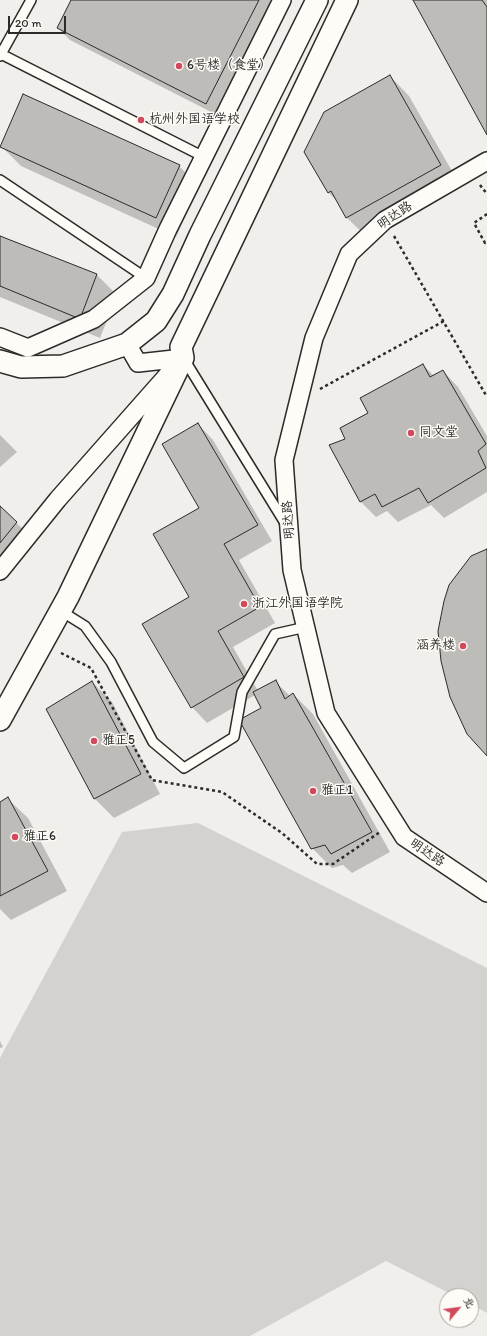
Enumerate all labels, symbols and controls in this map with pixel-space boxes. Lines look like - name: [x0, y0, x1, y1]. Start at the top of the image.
- scale bar: [10, 8, 68, 34]
- text: 20 m: [15, 16, 42, 30]
- place label: 6号楼（食堂）: [187, 58, 272, 74]
- marker: 6号楼（食堂）: [174, 61, 184, 71]
- place label: 杭州外国语学校: [149, 112, 240, 128]
- marker: 杭州外国语学校: [136, 115, 146, 125]
- street label: 明达路: [374, 199, 416, 233]
- place label: 同文堂: [419, 425, 458, 441]
- marker: 同文堂: [406, 428, 416, 438]
- street label: 明达路: [280, 500, 298, 540]
- place label: 浙江外国语学院: [252, 596, 343, 612]
- marker: 浙江外国语学院: [239, 599, 249, 609]
- place label: 涵养楼: [416, 638, 455, 654]
- marker: 涵养楼: [458, 641, 468, 651]
- place label: 雅正5: [102, 733, 135, 749]
- marker: 雅正5: [89, 736, 99, 746]
- place label: 雅正1: [321, 783, 353, 799]
- marker: 雅正1: [308, 786, 318, 796]
- place label: 雅正6: [23, 829, 56, 845]
- marker: 雅正6: [10, 832, 20, 842]
- street label: 明达路: [406, 836, 448, 870]
- north arrow: [439, 1288, 479, 1328]
- text: 北: [461, 1294, 477, 1310]

